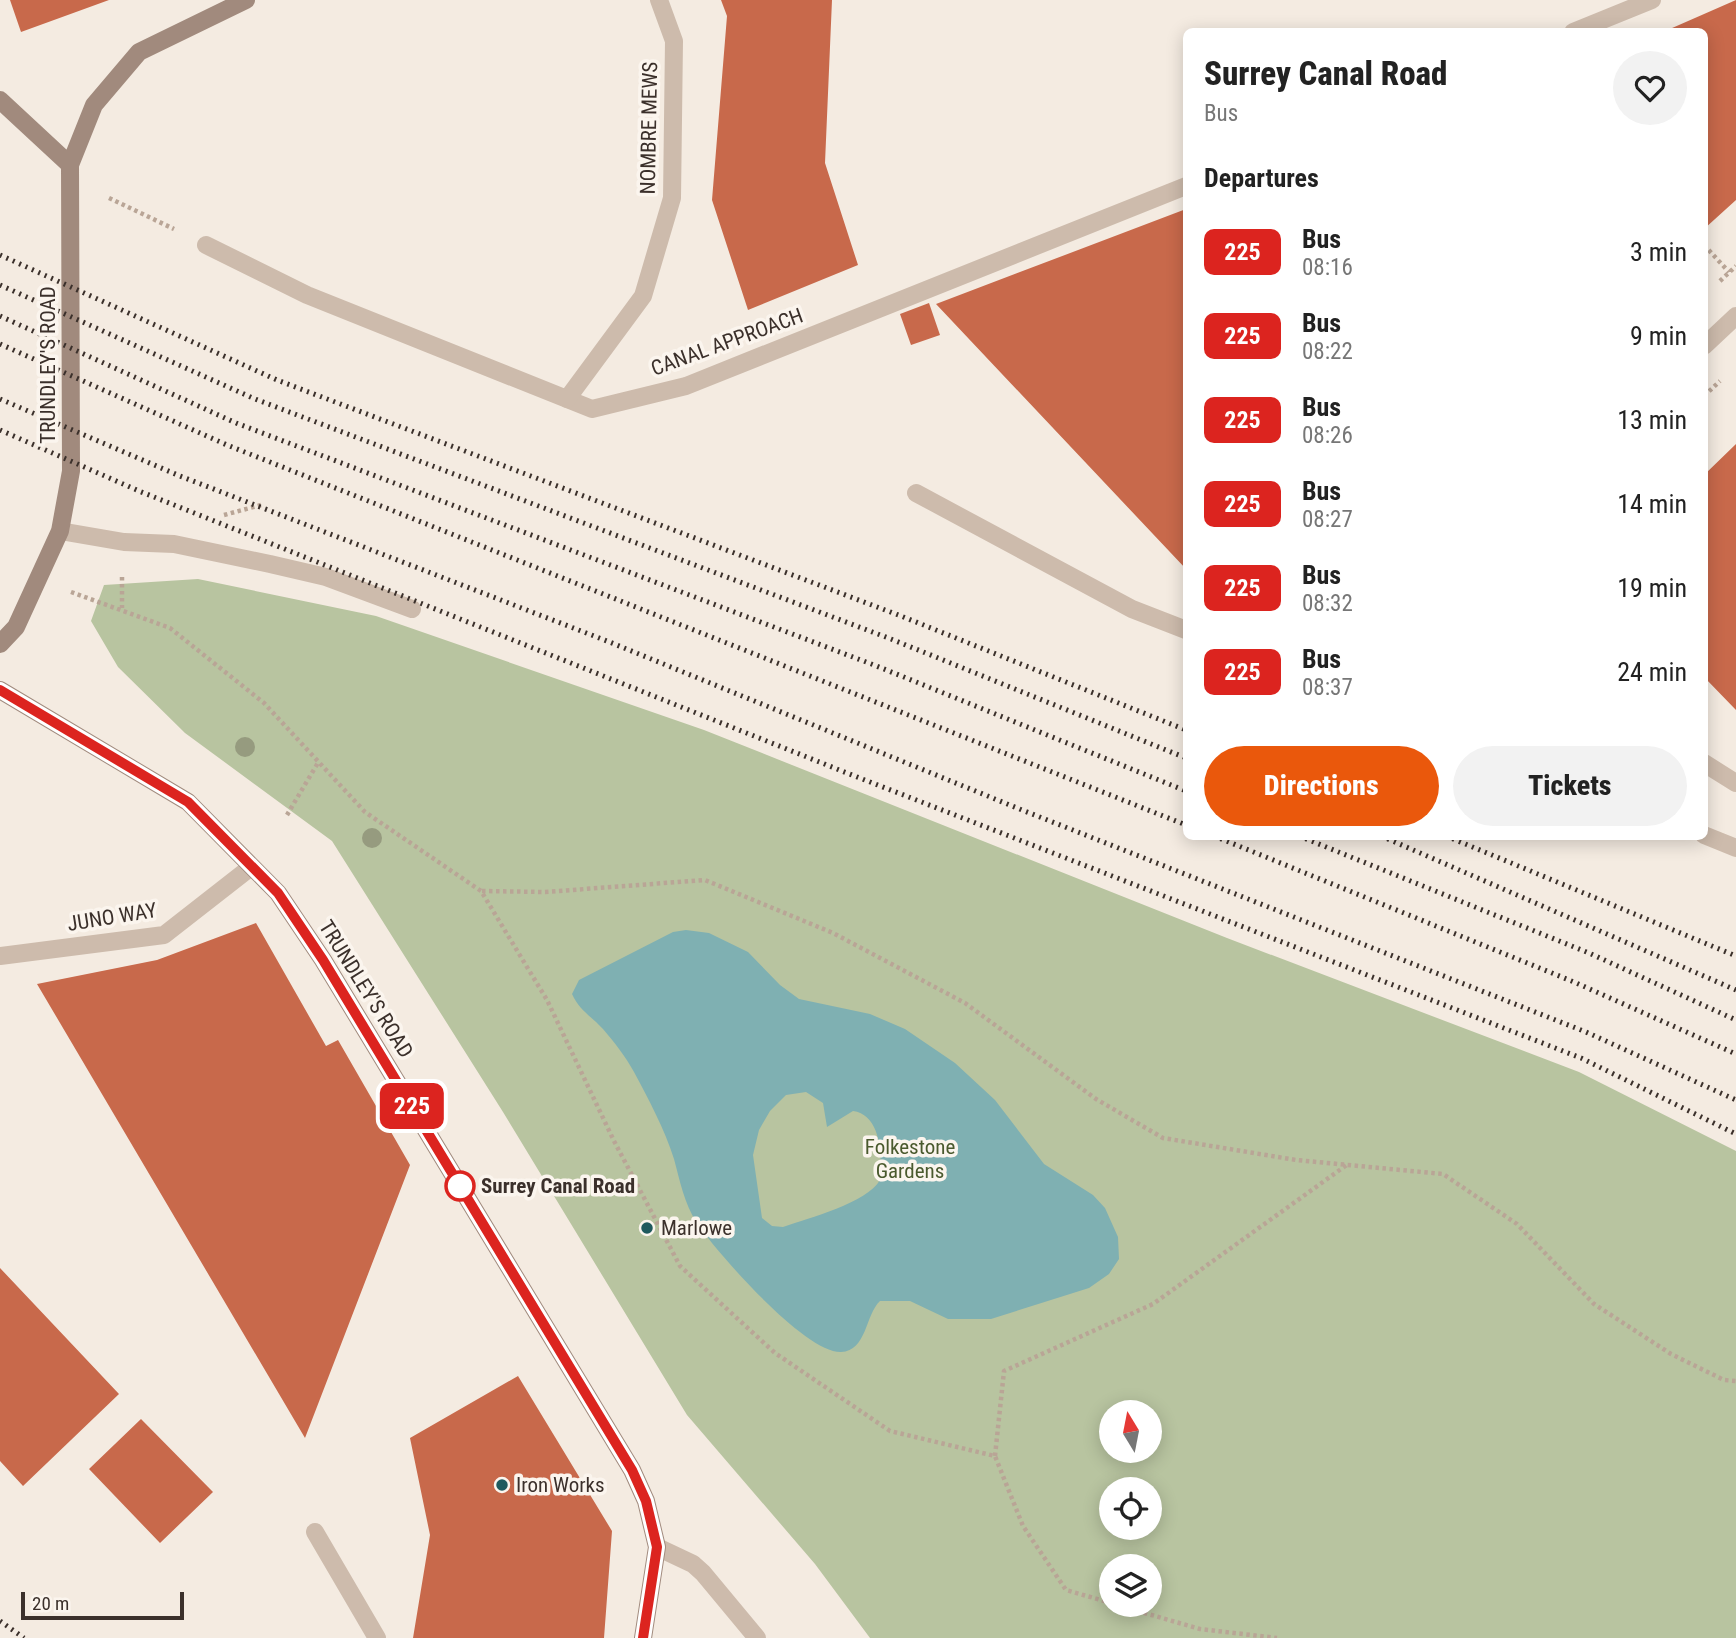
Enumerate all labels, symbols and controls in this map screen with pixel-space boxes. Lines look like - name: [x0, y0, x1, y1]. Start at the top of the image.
- button: heart: [1613, 51, 1687, 125]
- text: Surrey Canal Road: [1204, 54, 1447, 93]
- street label: NOMBRE MEWS: [636, 61, 662, 194]
- text: Bus: [1204, 100, 1238, 127]
- text: Departures: [1204, 163, 1319, 193]
- text: Bus: [1302, 224, 1341, 254]
- text: 3 min: [1630, 237, 1687, 267]
- text: 225: [1224, 238, 1261, 266]
- text: 08:16: [1302, 254, 1353, 281]
- street label: TRUNDLEY'S ROAD: [36, 286, 60, 444]
- street label: CANAL APPROACH: [648, 303, 806, 381]
- text: Bus: [1302, 308, 1341, 338]
- text: 9 min: [1630, 321, 1687, 351]
- text: 225: [1224, 322, 1261, 350]
- text: 08:22: [1302, 338, 1353, 365]
- text: Bus: [1302, 392, 1341, 422]
- text: 13 min: [1617, 405, 1687, 435]
- text: 225: [1224, 406, 1261, 434]
- text: 08:26: [1302, 422, 1353, 449]
- text: Bus: [1302, 476, 1341, 506]
- text: 14 min: [1617, 489, 1687, 519]
- text: 225: [1224, 490, 1261, 518]
- text: 08:27: [1302, 506, 1353, 533]
- text: Bus: [1302, 560, 1341, 590]
- text: 19 min: [1617, 573, 1687, 603]
- text: 225: [1224, 574, 1261, 602]
- text: 08:32: [1302, 590, 1353, 617]
- text: Bus: [1302, 644, 1341, 674]
- text: 24 min: [1617, 657, 1687, 687]
- text: 225: [1224, 658, 1261, 686]
- text: 08:37: [1302, 674, 1353, 701]
- button: Directions: [1204, 746, 1439, 826]
- button: Tickets: [1453, 746, 1687, 826]
- street label: JUNO WAY: [66, 898, 158, 936]
- street label: TRUNDLEY'S ROAD: [314, 916, 418, 1062]
- line badge: 225: [372, 1083, 452, 1129]
- text: 225: [394, 1092, 430, 1120]
- park label: Folkestone Gardens: [865, 1135, 955, 1183]
- marker: Surrey Canal Road: [445, 1171, 475, 1201]
- place label: Surrey Canal Road: [481, 1174, 635, 1198]
- place label: Marlowe: [661, 1216, 732, 1240]
- marker: Marlowe: [639, 1220, 655, 1236]
- north arrow: [1099, 1400, 1162, 1463]
- map controls: [1099, 1400, 1162, 1617]
- place label: Iron Works: [516, 1473, 605, 1497]
- marker: Iron Works: [494, 1477, 510, 1493]
- button: locate: [1099, 1477, 1162, 1540]
- button: layers: [1099, 1554, 1162, 1617]
- scale bar: [21, 1589, 184, 1621]
- text: 20 m: [32, 1592, 69, 1615]

